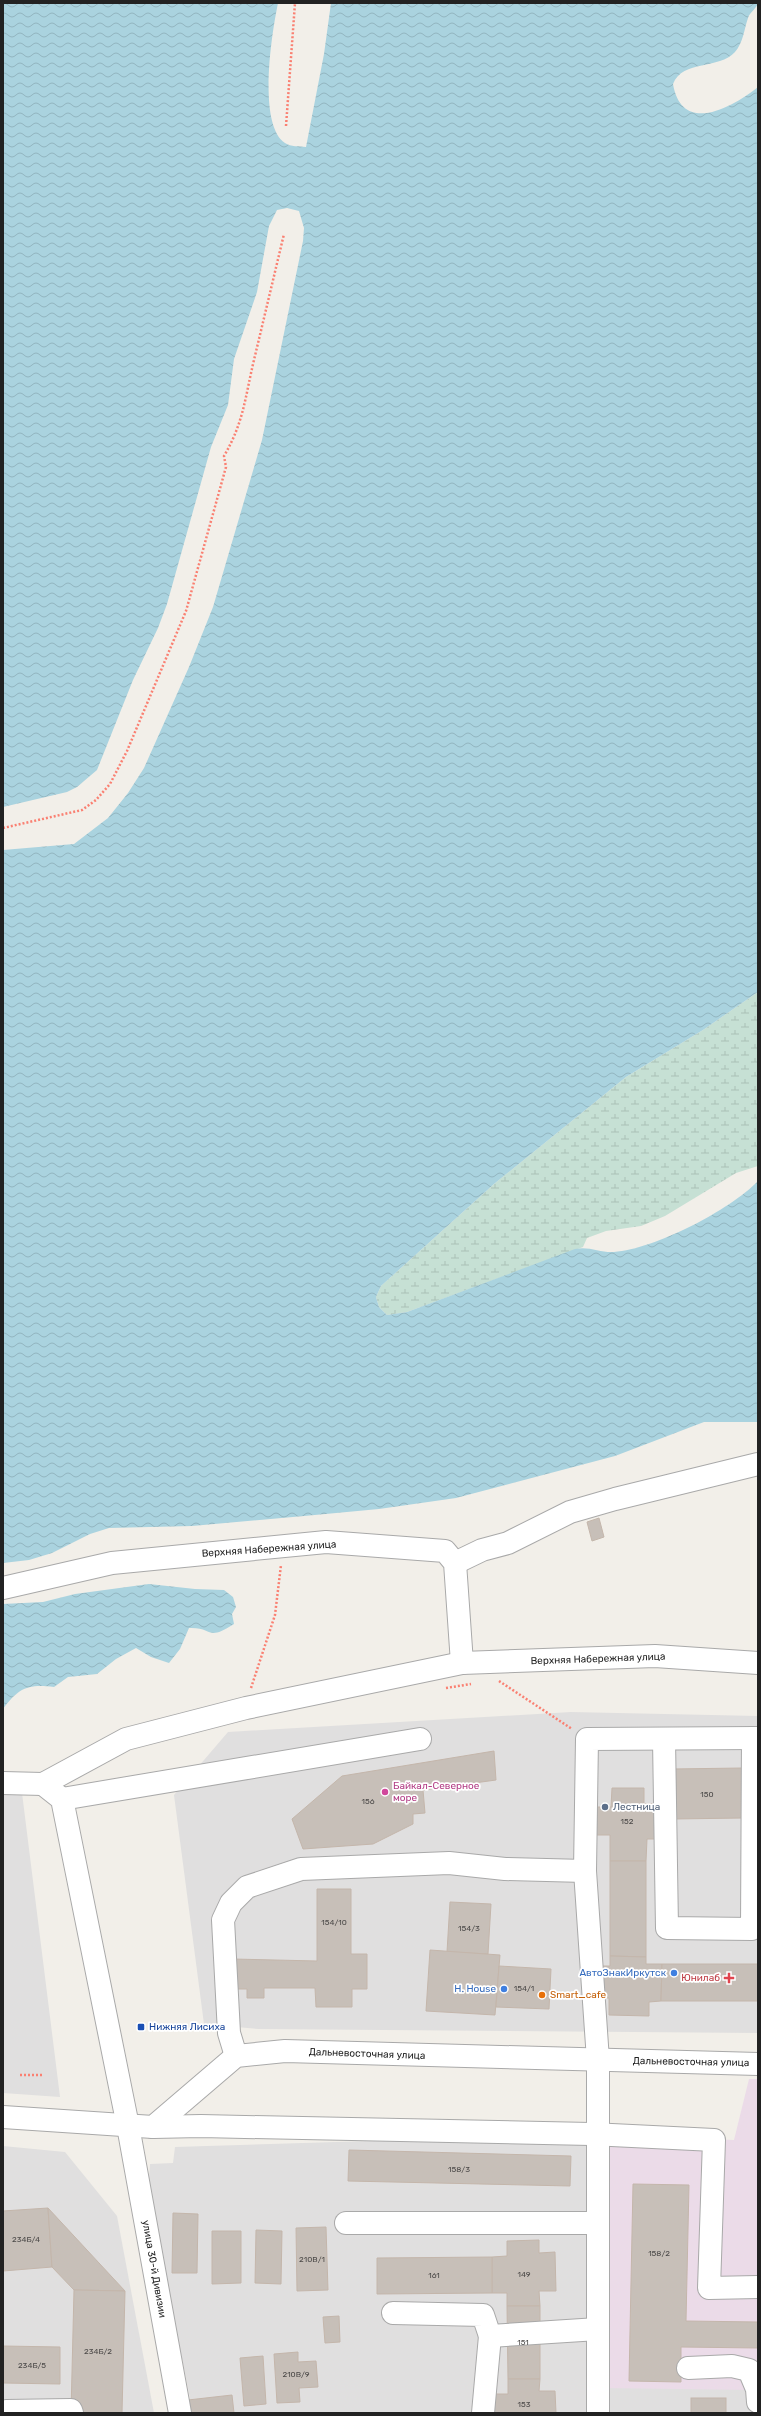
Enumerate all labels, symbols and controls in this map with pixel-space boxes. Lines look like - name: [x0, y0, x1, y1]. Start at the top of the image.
- street label: Верхняя Набережная улица: [201, 1538, 337, 1560]
- street label: Верхняя Набережная улица: [530, 1651, 666, 1667]
- place label: Байкал-Северное море: [393, 1780, 480, 1804]
- marker: Байкал-Северное море: [380, 1787, 390, 1797]
- house number: 150: [700, 1790, 714, 1799]
- house number: 156: [362, 1797, 375, 1806]
- place label: Лестница: [613, 1801, 660, 1813]
- marker: Лестница: [600, 1802, 610, 1812]
- house number: 152: [621, 1817, 634, 1826]
- house number: 154/10: [321, 1918, 347, 1927]
- house number: 154/3: [458, 1924, 480, 1933]
- place label: АвтоЗнакИркутск: [579, 1967, 667, 1979]
- marker: АвтоЗнакИркутск: [669, 1968, 679, 1978]
- place label: Юнилаб: [681, 1972, 720, 1984]
- marker: Юнилаб: [723, 1972, 735, 1984]
- place label: H. House: [454, 1983, 496, 1995]
- marker: H. House: [499, 1984, 509, 1994]
- house number: 154/1: [514, 1984, 534, 1993]
- place label: Smart_cafe: [550, 1989, 607, 2001]
- marker: Smart_cafe: [537, 1990, 547, 2000]
- place label: Нижняя Лисиха: [149, 2021, 225, 2033]
- marker: Нижняя Лисиха: [136, 2022, 146, 2032]
- street label: Дальневосточная улица: [309, 2046, 425, 2062]
- street label: Дальневосточная улица: [633, 2055, 749, 2069]
- house number: 158/3: [448, 2165, 470, 2174]
- street label: улица 30-й Дивизии: [139, 2219, 169, 2319]
- house number: 234Б/4: [12, 2235, 40, 2244]
- house number: 158/2: [648, 2249, 670, 2258]
- house number: 210В/1: [299, 2255, 325, 2264]
- house number: 149: [517, 2270, 531, 2279]
- house number: 161: [428, 2271, 440, 2280]
- house number: 151: [517, 2338, 529, 2347]
- house number: 234Б/2: [84, 2347, 112, 2356]
- house number: 234Б/5: [18, 2361, 46, 2370]
- house number: 210В/9: [282, 2370, 310, 2379]
- house number: 153: [518, 2400, 531, 2409]

